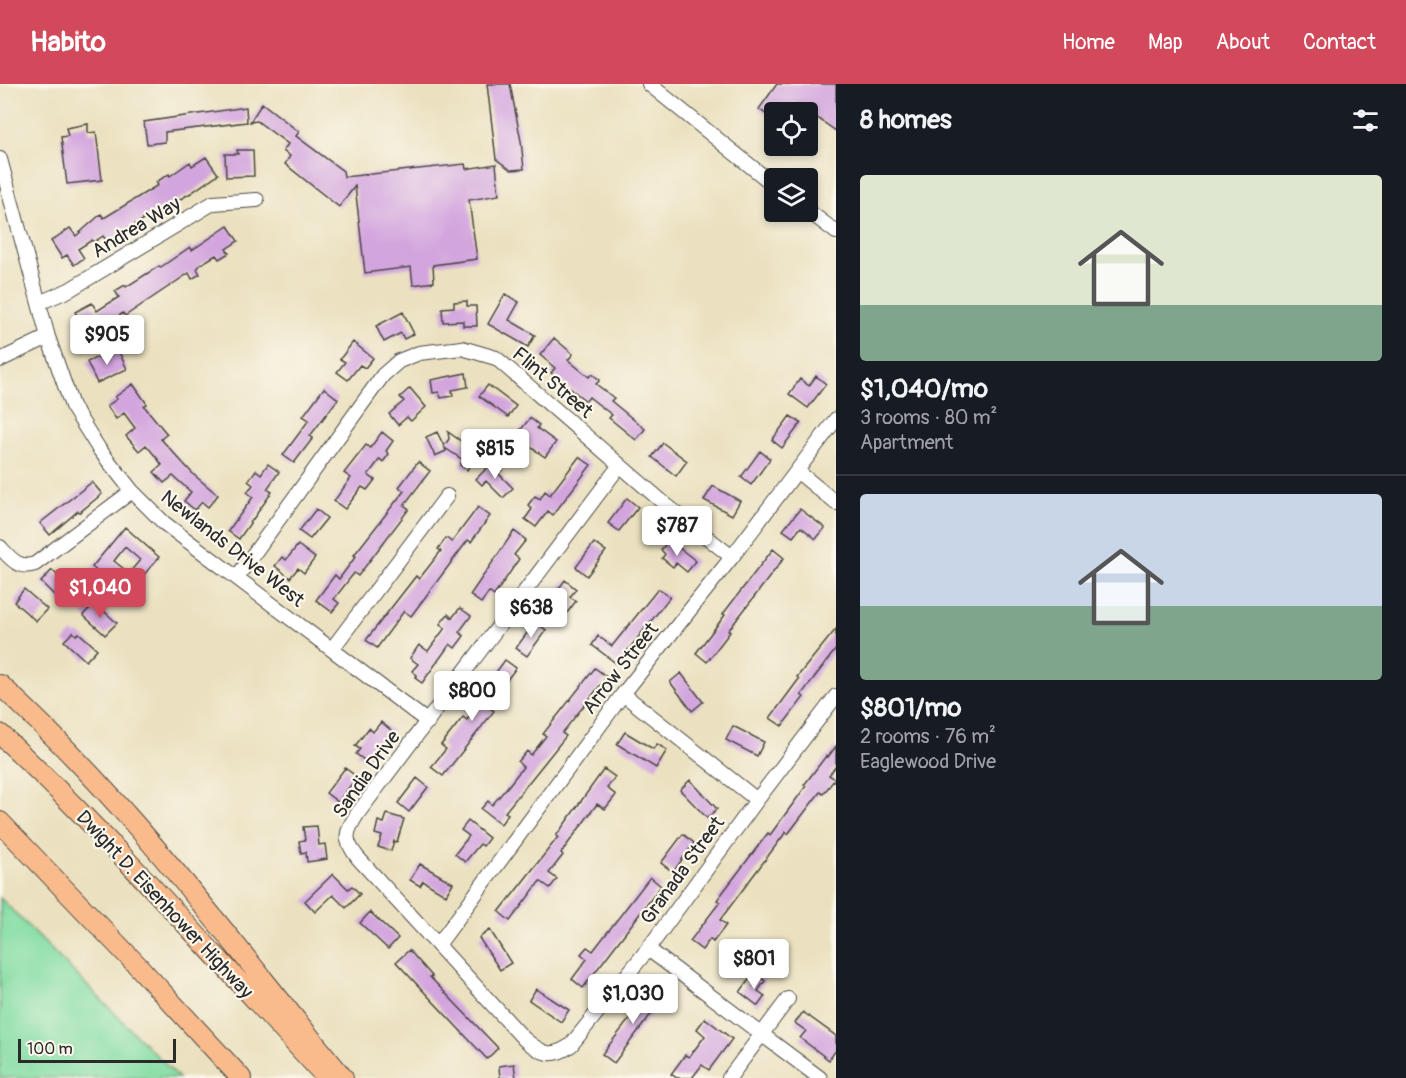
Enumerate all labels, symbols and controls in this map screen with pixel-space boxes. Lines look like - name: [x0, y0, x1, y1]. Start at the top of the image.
- text: Habito: [30, 25, 106, 60]
- text: Home: [1062, 29, 1115, 56]
- text: Map: [1148, 29, 1183, 56]
- text: About: [1216, 29, 1270, 56]
- text: Contact: [1303, 29, 1376, 56]
- map controls: [764, 102, 818, 222]
- button: locate: [764, 102, 818, 156]
- text: 8 homes: [860, 104, 952, 136]
- icon: filters: [1349, 104, 1382, 137]
- button: layers: [764, 168, 818, 222]
- street label: Andrea Way: [87, 191, 186, 264]
- icon: home: [1067, 214, 1175, 322]
- pin: $905: [71, 315, 143, 366]
- text: $905: [84, 322, 130, 347]
- street label: Flint Street: [507, 341, 599, 424]
- text: $1,040/mo: [860, 373, 988, 405]
- text: 3 rooms · 80 m²: [860, 405, 997, 430]
- pin: $815: [459, 429, 531, 480]
- text: Apartment: [860, 430, 953, 455]
- text: $815: [475, 436, 515, 461]
- street label: Newlands Drive West: [156, 484, 310, 613]
- pin: $787: [641, 506, 713, 557]
- text: $787: [656, 513, 698, 538]
- icon: home: [1067, 533, 1175, 641]
- pin: $1,040: [51, 568, 149, 619]
- text: $1,040: [69, 575, 131, 600]
- pin: $638: [495, 588, 567, 639]
- text: $638: [509, 595, 553, 620]
- street label: Arrow Street: [577, 617, 665, 719]
- pin: $800: [436, 671, 508, 722]
- text: $800: [448, 678, 496, 703]
- text: $801/mo: [860, 692, 962, 724]
- text: 2 rooms · 76 m²: [860, 724, 996, 749]
- street label: Sandia Drive: [327, 725, 406, 823]
- text: Eaglewood Drive: [860, 749, 996, 774]
- street label: Dwight D. Eisenhower Highway: [71, 805, 259, 1004]
- street label: Granada Street: [635, 811, 731, 929]
- pin: $801: [718, 939, 790, 990]
- text: $801: [733, 946, 775, 971]
- pin: $1,030: [584, 974, 682, 1025]
- text: $1,030: [602, 981, 664, 1006]
- scale bar: [18, 1036, 176, 1064]
- text: 100 m: [27, 1039, 73, 1059]

